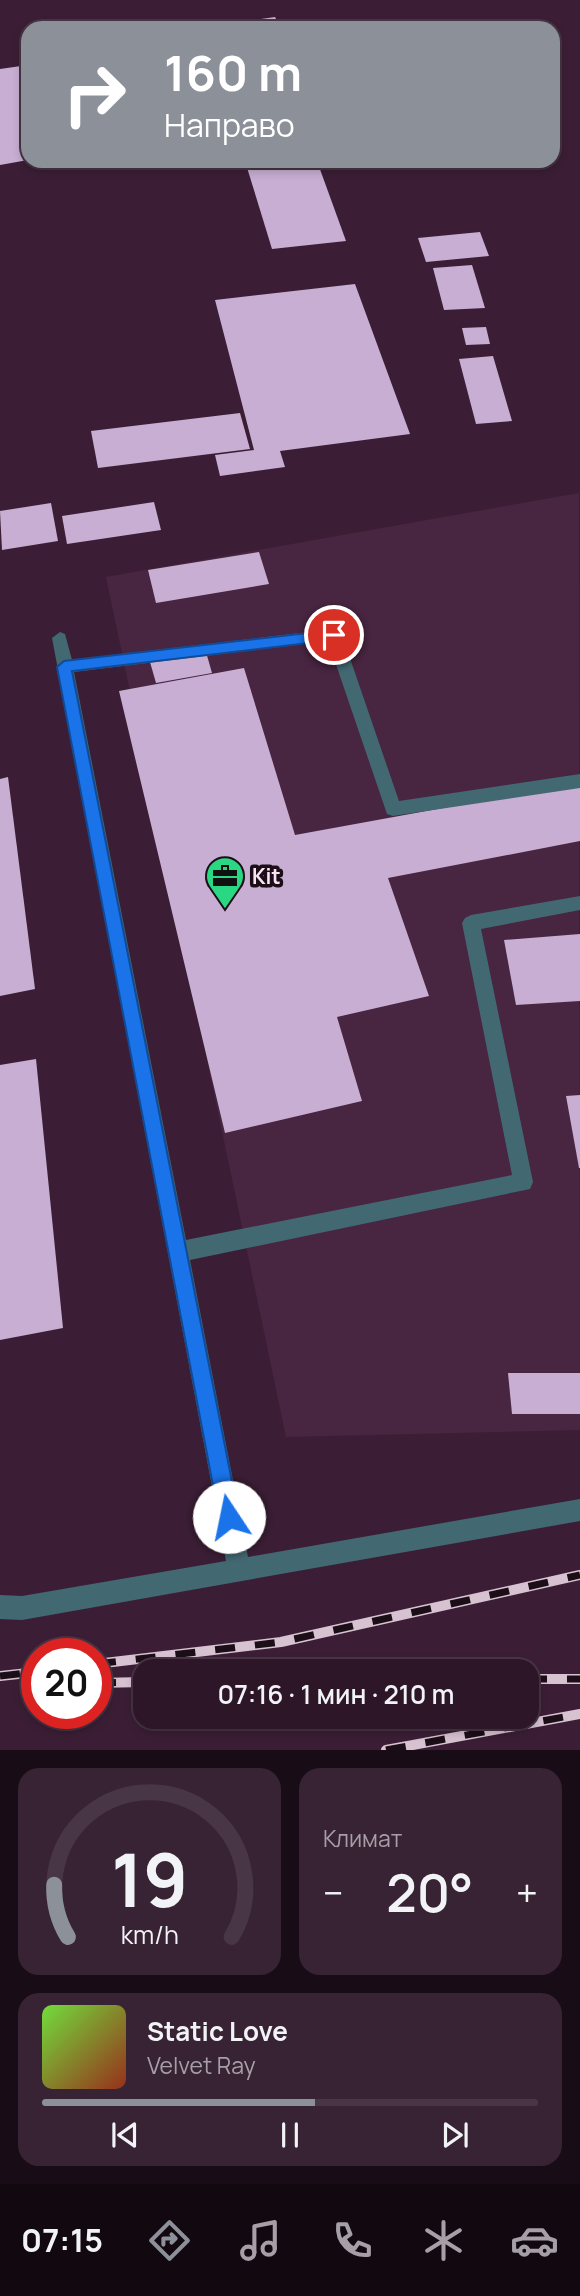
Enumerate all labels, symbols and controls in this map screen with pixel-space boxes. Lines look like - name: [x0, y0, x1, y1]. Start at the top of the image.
- text: 160 m: [164, 39, 302, 106]
- icon: right: [49, 49, 140, 140]
- text: Направо: [164, 103, 295, 147]
- pin: [304, 605, 364, 665]
- icon: arrive: [315, 616, 353, 654]
- office icon: Kit: [204, 855, 246, 910]
- place label: Kit: [252, 862, 281, 890]
- position arrow: [192, 1480, 266, 1554]
- speed limit sign: 20: [21, 1638, 112, 1729]
- text: 07:16 · 1 мин · 210 m: [217, 1676, 455, 1712]
- text: Климат: [323, 1822, 402, 1854]
- text: 19: [111, 1830, 188, 1930]
- text: 20°: [386, 1857, 473, 1928]
- text: −: [323, 1866, 344, 1918]
- text: +: [516, 1866, 538, 1918]
- text: km/h: [120, 1917, 179, 1952]
- text: Static Love: [147, 2013, 288, 2049]
- text: Velvet Ray: [147, 2049, 256, 2081]
- icon: previous: [106, 2116, 144, 2154]
- icon: pause: [271, 2116, 309, 2154]
- icon: next: [436, 2116, 474, 2154]
- icon: directions: [145, 2216, 194, 2265]
- icon: music: [236, 2216, 285, 2265]
- icon: phone: [328, 2216, 377, 2265]
- icon: climate: [419, 2216, 468, 2265]
- icon: car: [510, 2216, 559, 2265]
- text: 07:15: [21, 2218, 103, 2262]

